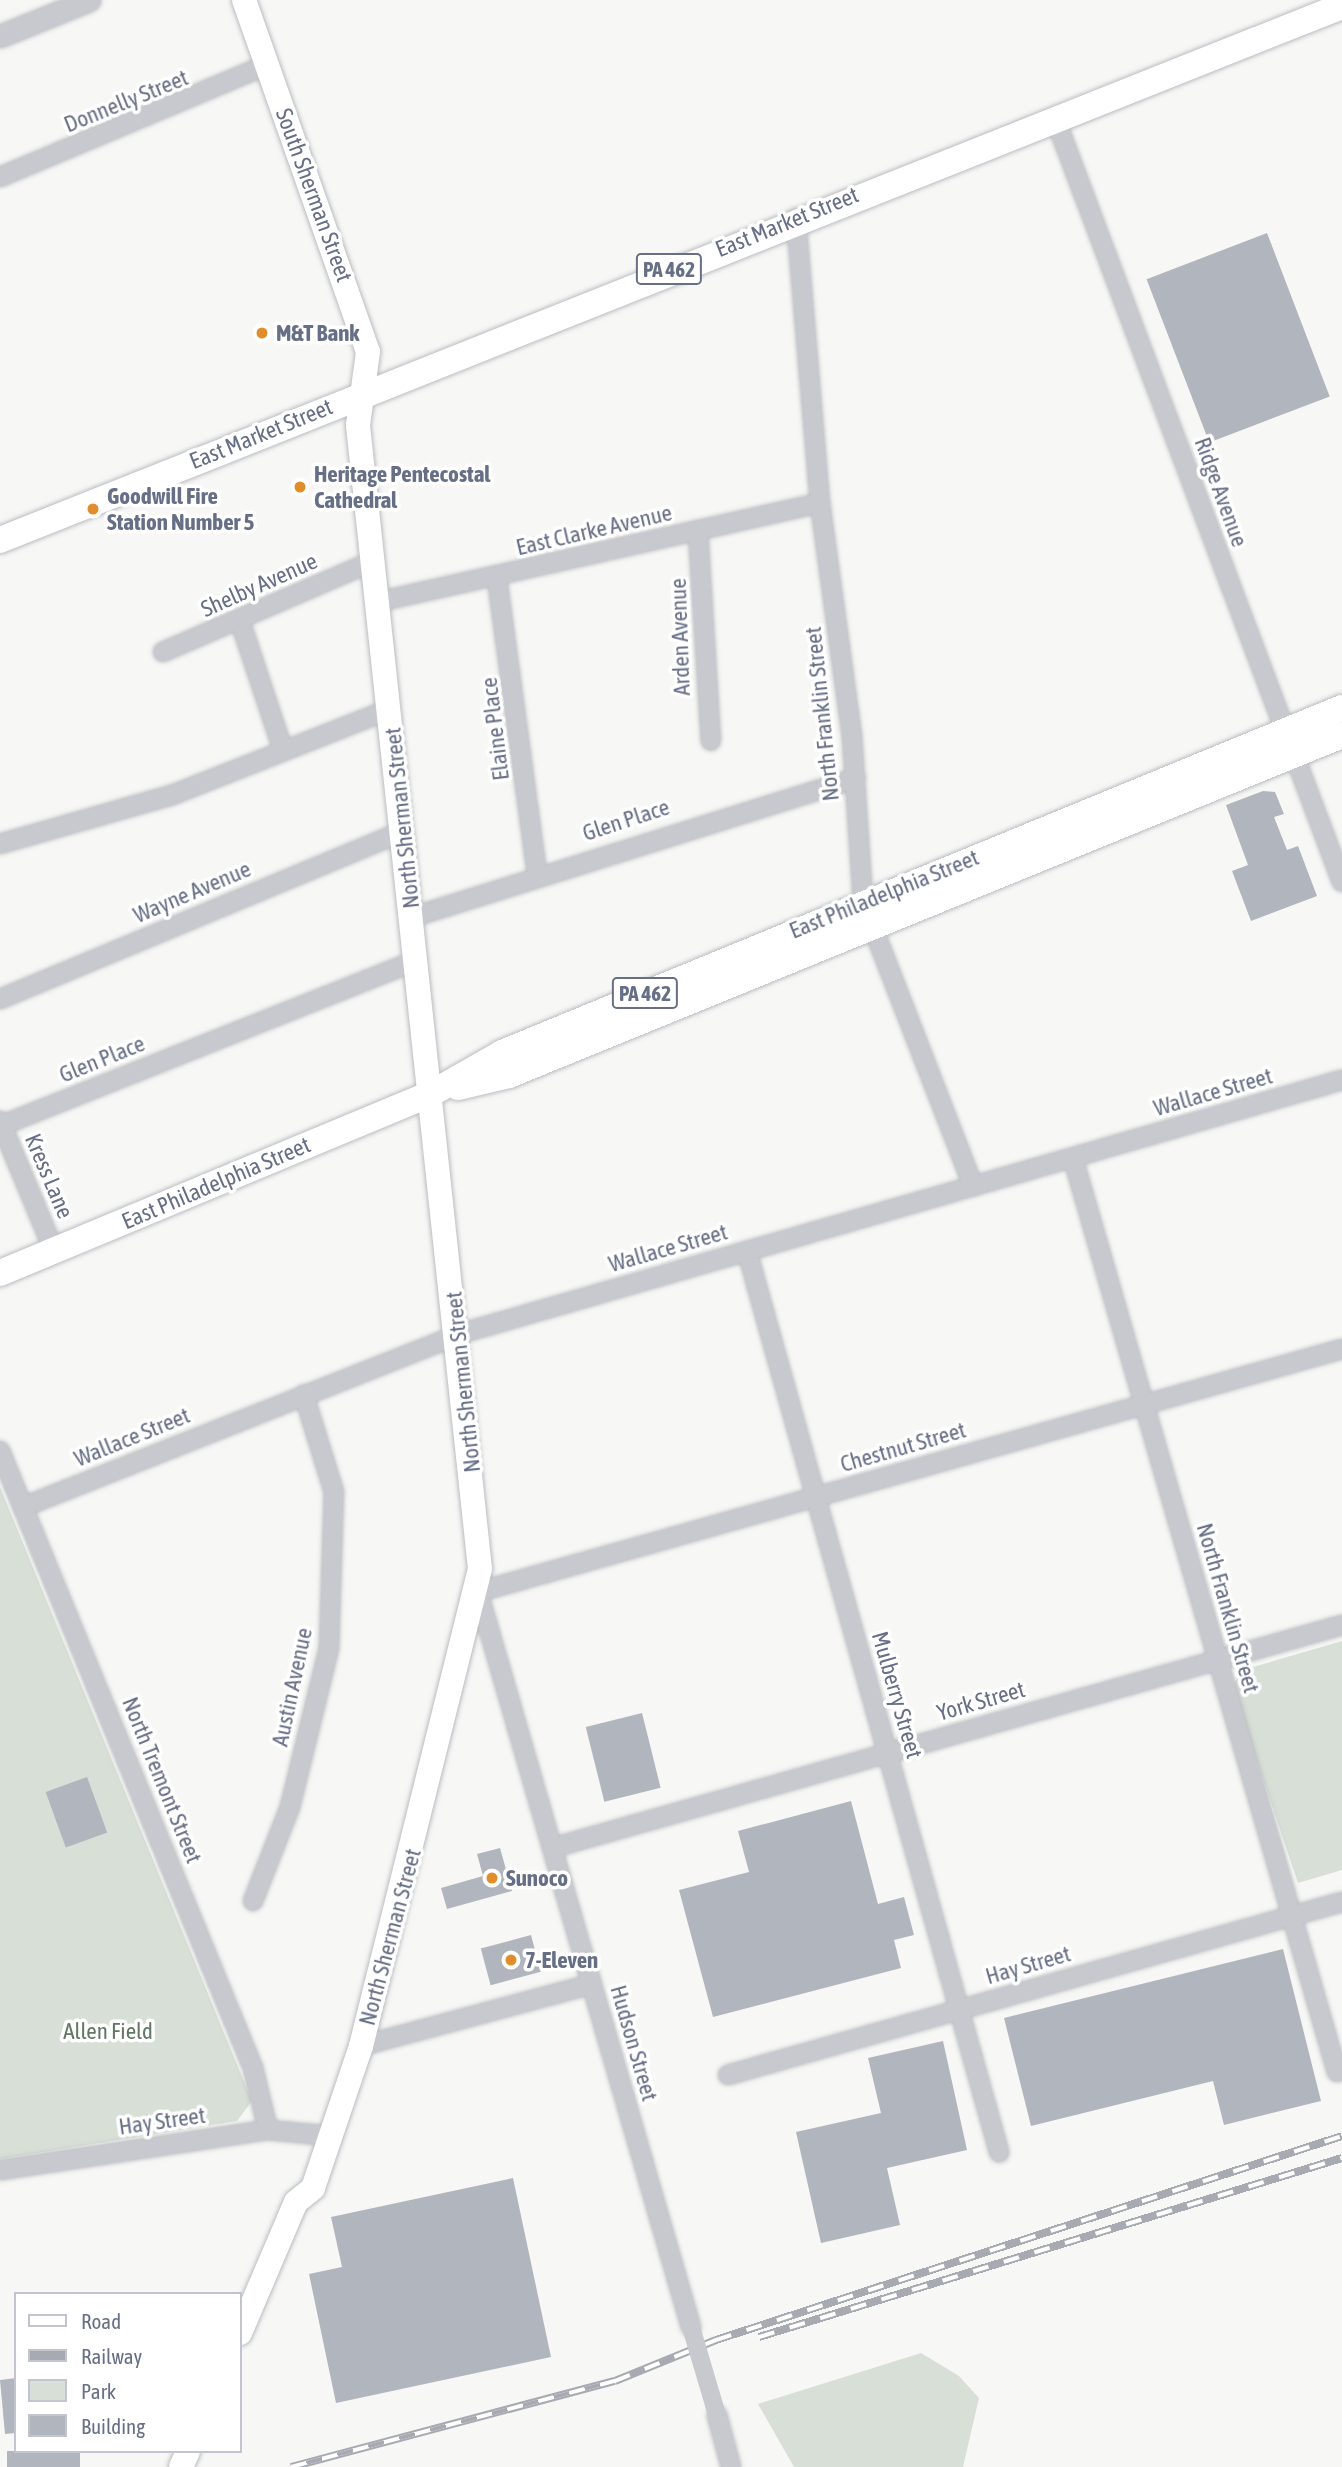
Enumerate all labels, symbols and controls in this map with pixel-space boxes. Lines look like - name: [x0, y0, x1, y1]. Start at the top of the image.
- street label: Donnelly Street: [60, 64, 192, 138]
- street label: South Sherman Street: [270, 104, 358, 286]
- street label: East Market Street: [712, 181, 862, 263]
- road number: PA 462: [636, 252, 702, 286]
- place label: M&T Bank: [276, 319, 359, 347]
- marker: M&T Bank: [254, 325, 270, 341]
- street label: East Market Street: [186, 393, 336, 475]
- street label: Ridge Avenue: [1188, 434, 1254, 550]
- place label: Heritage Pentecostal Cathedral: [314, 460, 490, 514]
- marker: Heritage Pentecostal Cathedral: [292, 479, 308, 495]
- place label: Goodwill Fire Station Number 5: [107, 482, 254, 536]
- street label: East Clarke Avenue: [513, 499, 675, 561]
- marker: Goodwill Fire Station Number 5: [85, 501, 101, 517]
- street label: Shelby Avenue: [197, 547, 321, 623]
- street label: Arden Avenue: [664, 578, 696, 696]
- street label: North Franklin Street: [799, 625, 845, 803]
- street label: Elaine Place: [475, 676, 515, 782]
- street label: North Sherman Street: [379, 726, 425, 910]
- street label: Glen Place: [579, 793, 673, 847]
- street label: East Philadelphia Street: [785, 843, 983, 945]
- street label: Wayne Avenue: [129, 855, 255, 929]
- road number: PA 462: [612, 976, 678, 1010]
- street label: Glen Place: [55, 1029, 149, 1089]
- street label: Wallace Street: [1150, 1062, 1276, 1122]
- street label: Kress Lane: [19, 1130, 79, 1222]
- street label: East Philadelphia Street: [118, 1131, 314, 1235]
- street label: Wallace Street: [605, 1218, 731, 1278]
- street label: North Sherman Street: [440, 1290, 486, 1474]
- street label: Wallace Street: [70, 1401, 194, 1473]
- street label: Chestnut Street: [837, 1416, 969, 1478]
- street label: North Franklin Street: [1191, 1520, 1265, 1696]
- street label: Austin Avenue: [266, 1625, 318, 1749]
- street label: Mulberry Street: [866, 1628, 928, 1762]
- street label: York Street: [934, 1675, 1028, 1727]
- street label: North Tremont Street: [116, 1693, 208, 1867]
- street label: North Sherman Street: [353, 1846, 427, 2028]
- place label: Sunoco: [506, 1864, 568, 1892]
- marker: Sunoco: [484, 1870, 500, 1886]
- street label: Hay Street: [982, 1940, 1074, 1990]
- place label: 7-Eleven: [525, 1946, 598, 1974]
- marker: 7-Eleven: [503, 1952, 519, 1968]
- street label: Hudson Street: [604, 1982, 664, 2104]
- park label: Allen Field: [63, 2017, 153, 2045]
- street label: Hay Street: [117, 2101, 207, 2141]
- legend: [14, 2292, 242, 2453]
- text: Road: [81, 2309, 121, 2333]
- text: Railway: [81, 2344, 142, 2368]
- text: Park: [81, 2379, 116, 2403]
- text: Building: [81, 2414, 145, 2438]

